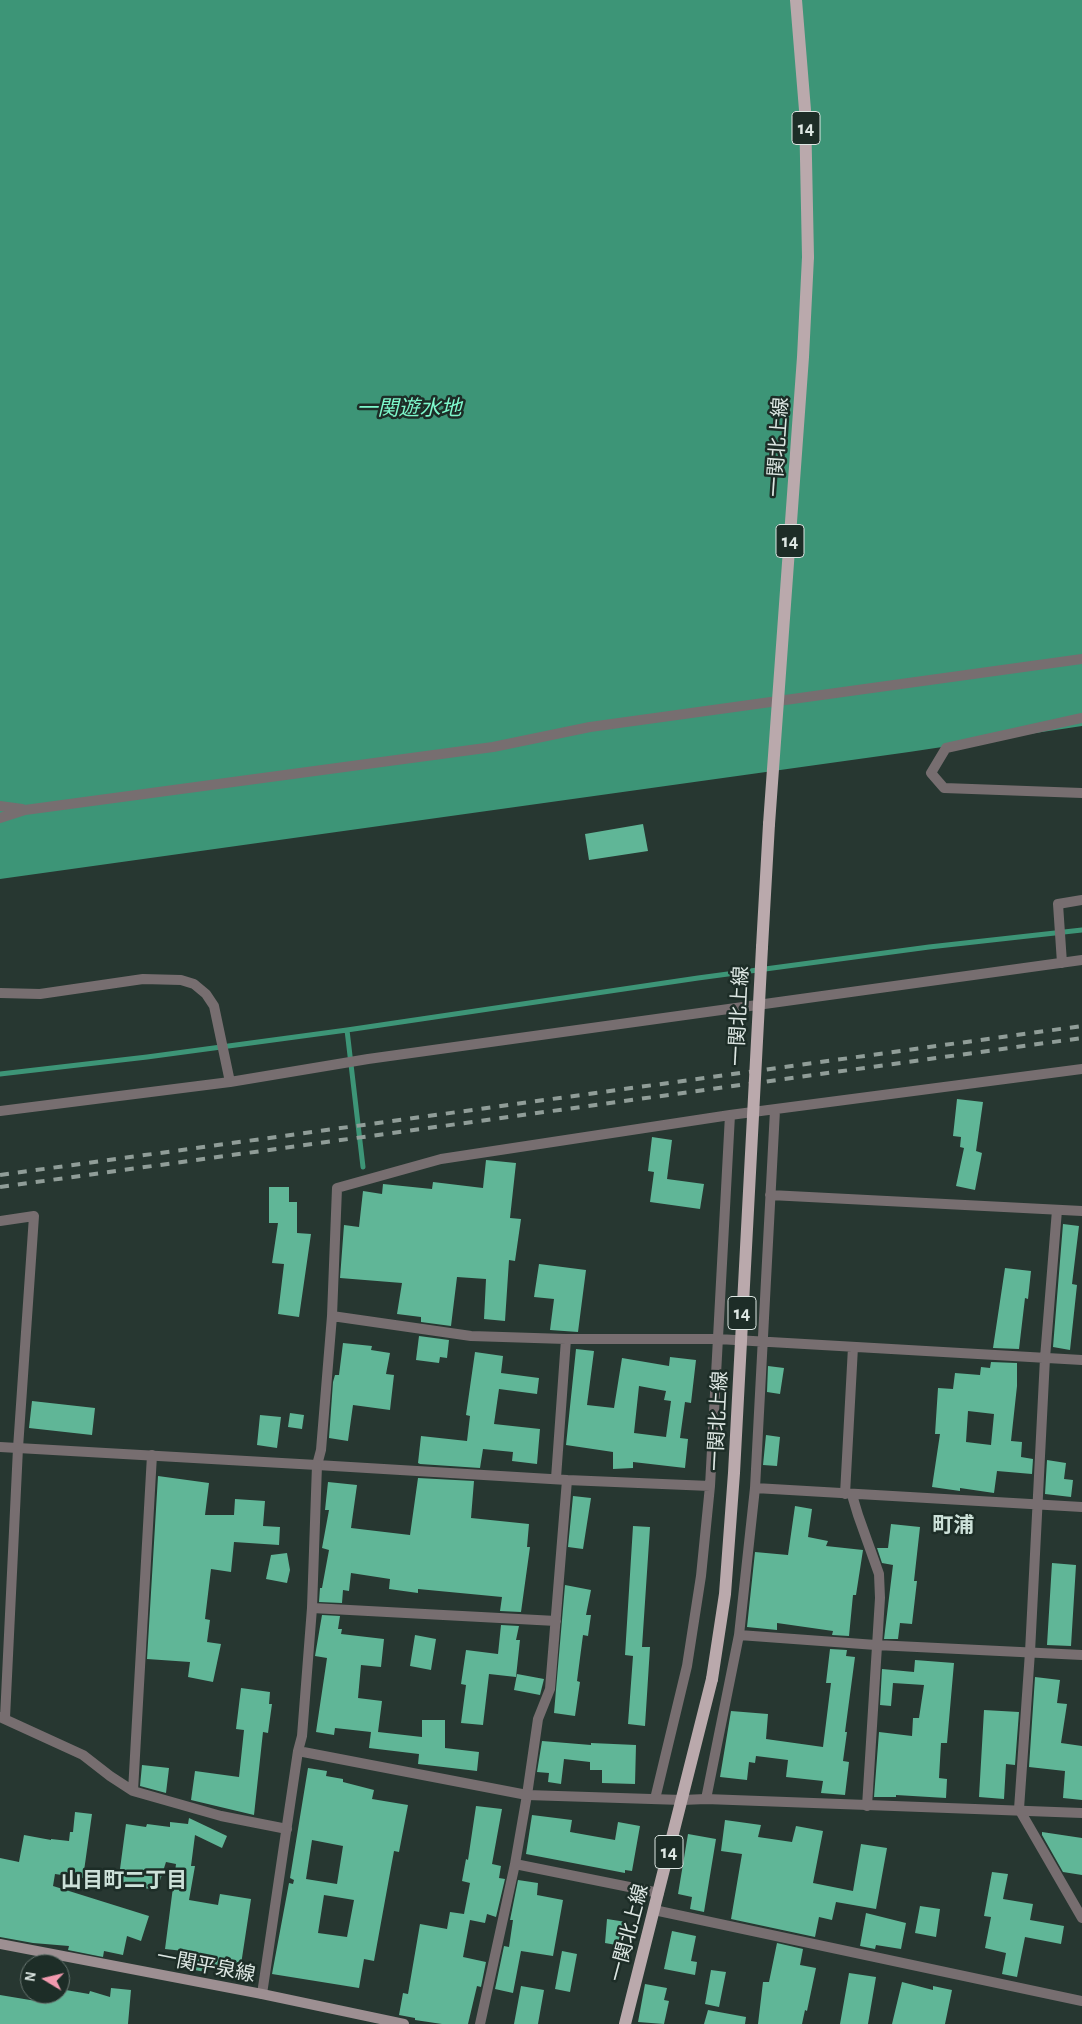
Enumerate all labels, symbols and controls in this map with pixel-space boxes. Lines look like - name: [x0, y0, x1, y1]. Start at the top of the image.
- road number: 14: [792, 112, 820, 144]
- water label: 一関遊水地: [357, 396, 461, 422]
- street label: 一関北上線: [763, 396, 793, 498]
- road number: 14: [776, 524, 804, 558]
- street label: 一関北上線: [724, 965, 754, 1067]
- road number: 14: [728, 1296, 756, 1330]
- street label: 一関北上線: [703, 1370, 733, 1472]
- district label: 町浦: [932, 1513, 974, 1539]
- road number: 14: [655, 1835, 683, 1868]
- district label: 山目町二丁目: [61, 1868, 187, 1894]
- street label: 一関北上線: [604, 1882, 654, 1984]
- street label: 一関平泉線: [155, 1945, 257, 1987]
- north arrow: [20, 1954, 70, 2004]
- text: N: [23, 1971, 39, 1983]

